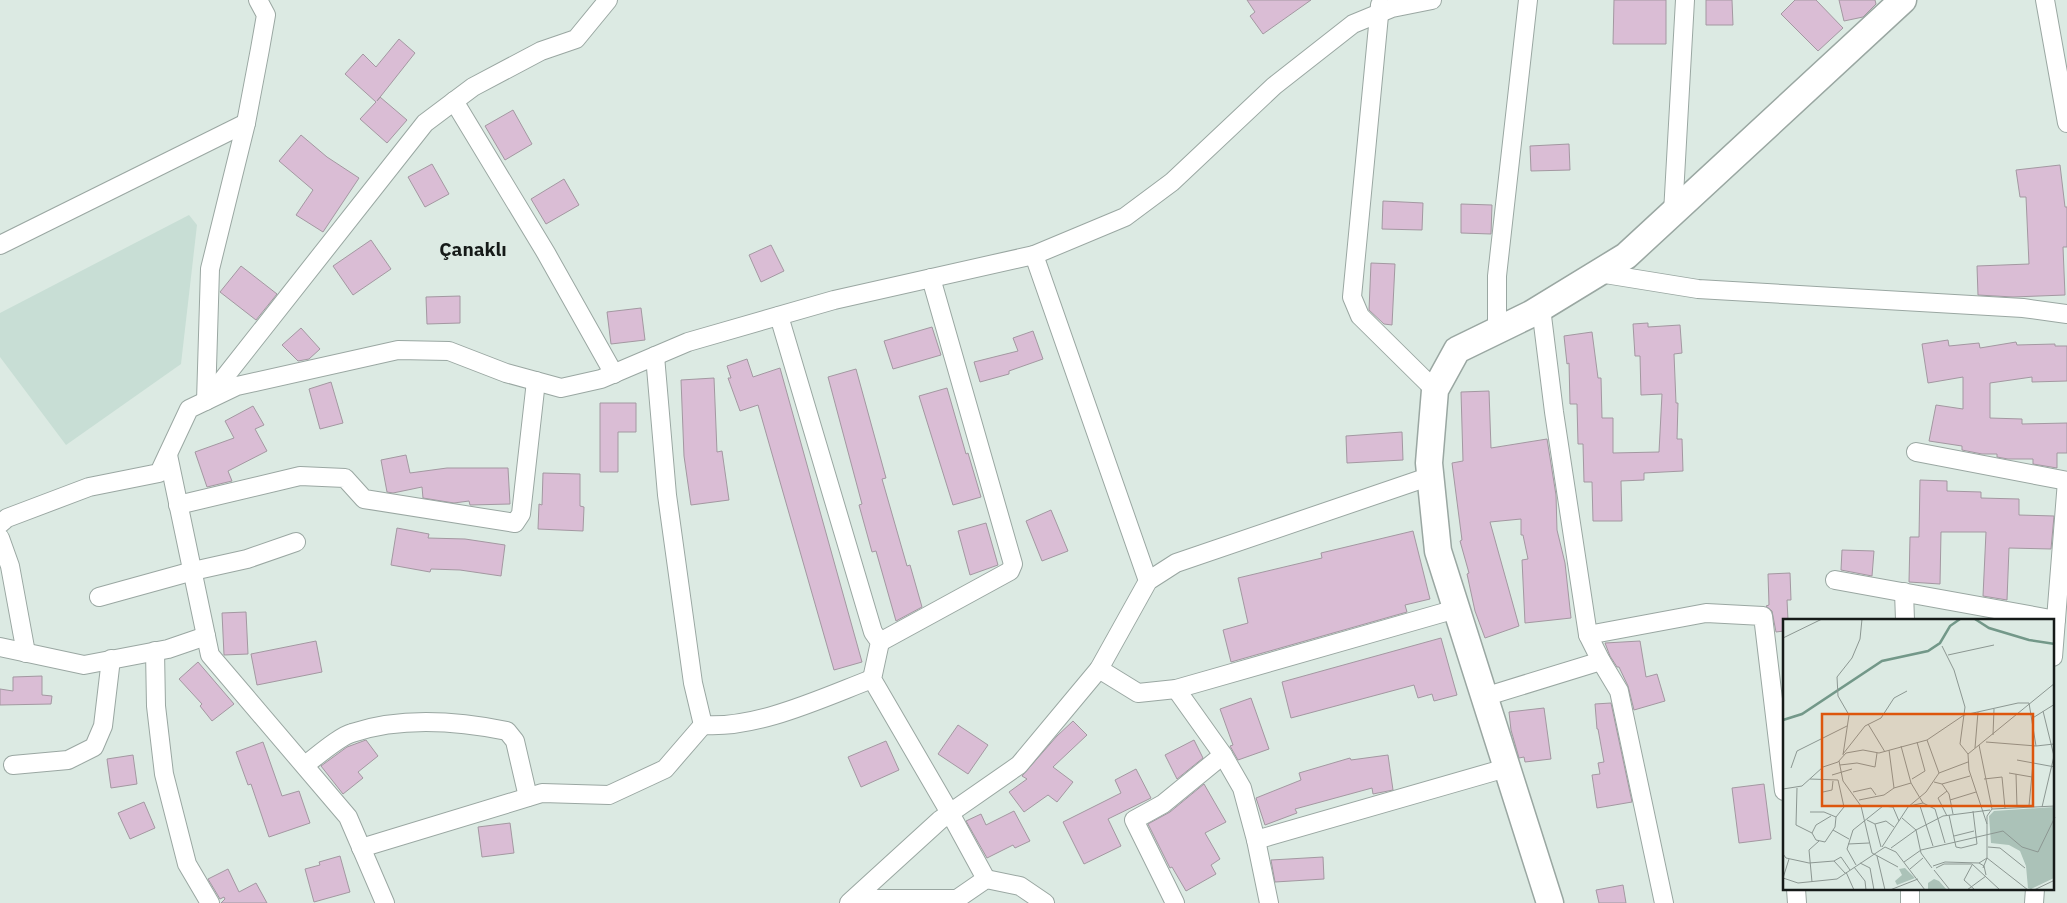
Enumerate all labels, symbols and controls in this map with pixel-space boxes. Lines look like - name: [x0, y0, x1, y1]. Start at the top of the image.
- district label: Çanaklı: [439, 237, 507, 261]
- inset map: [1783, 619, 2054, 890]

